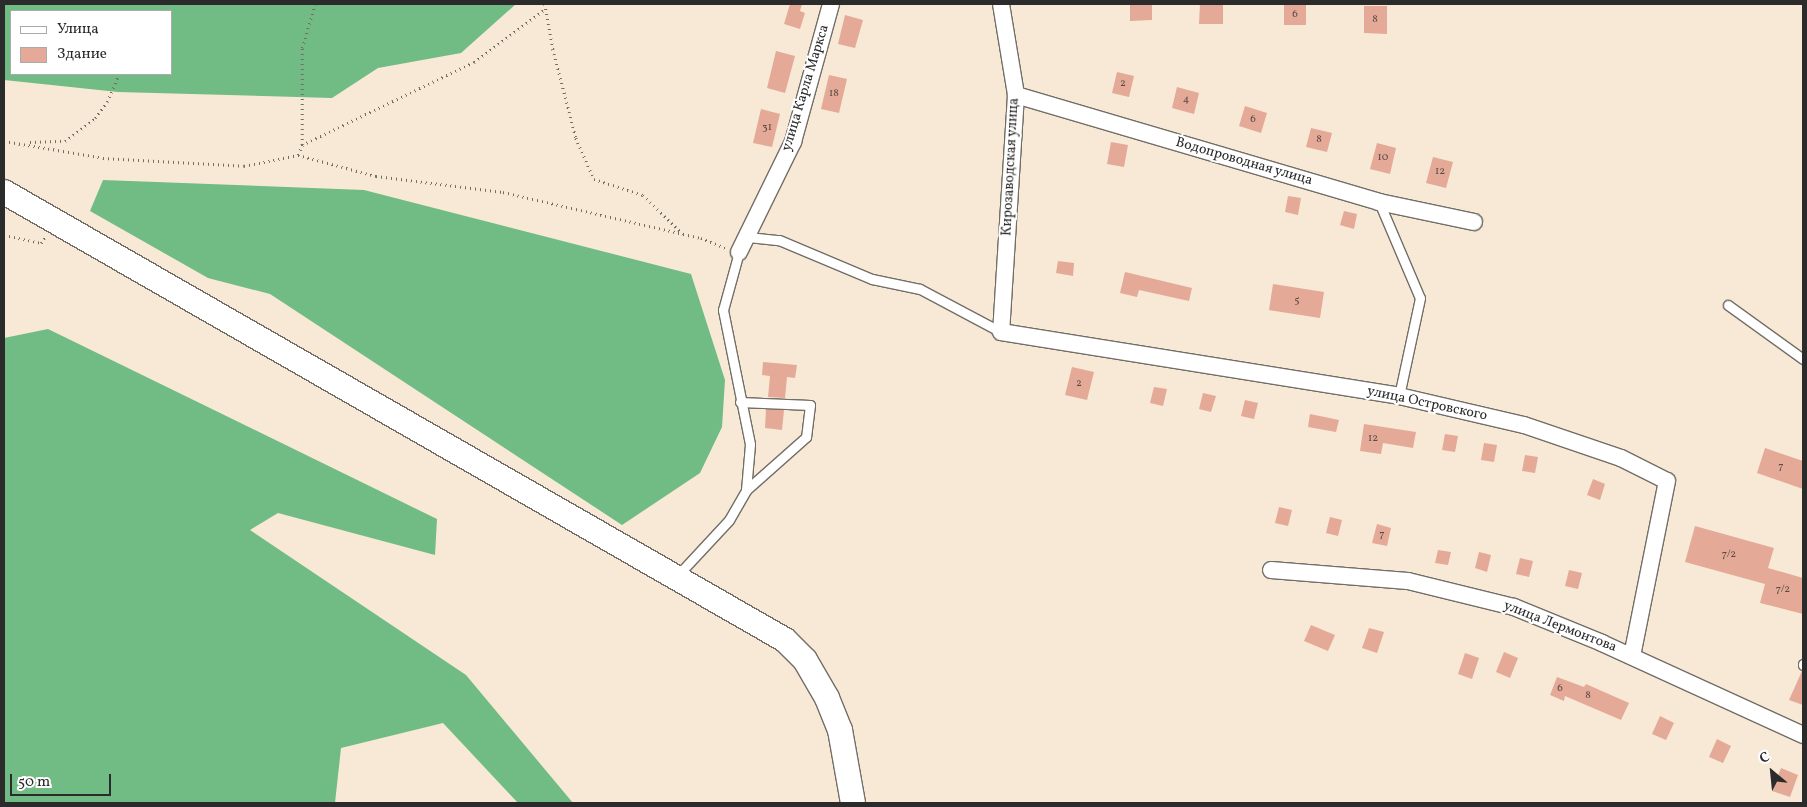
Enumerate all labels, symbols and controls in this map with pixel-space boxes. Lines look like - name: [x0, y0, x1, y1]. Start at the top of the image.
- house number: 6: [1292, 8, 1298, 22]
- legend: [10, 10, 172, 75]
- house number: 8: [1372, 13, 1378, 27]
- text: Улица: [57, 19, 99, 40]
- street label: улица Карла Маркса: [779, 23, 833, 153]
- text: Здание: [57, 44, 107, 65]
- house number: 2: [1120, 77, 1126, 91]
- house number: 18: [829, 87, 839, 101]
- house number: 4: [1183, 93, 1189, 107]
- street label: Кирозаводская улица: [999, 97, 1023, 237]
- house number: 6: [1250, 113, 1256, 127]
- house number: 31: [762, 121, 772, 135]
- house number: 8: [1316, 133, 1322, 147]
- street label: Водопроводная улица: [1173, 134, 1315, 190]
- house number: 10: [1378, 151, 1388, 165]
- house number: 12: [1435, 165, 1445, 179]
- house number: 5: [1294, 294, 1300, 308]
- house number: 2: [1076, 377, 1082, 391]
- street label: улица Островского: [1365, 383, 1489, 425]
- house number: 12: [1368, 432, 1378, 446]
- house number: 7: [1778, 460, 1784, 474]
- house number: 7: [1379, 528, 1385, 542]
- house number: 7/2: [1722, 548, 1736, 562]
- house number: 7/2: [1776, 583, 1790, 597]
- street label: улица Лермонтова: [1501, 598, 1619, 656]
- house number: 6: [1557, 682, 1563, 696]
- house number: 8: [1585, 689, 1591, 703]
- north arrow: [1747, 747, 1797, 797]
- text: С: [1756, 748, 1773, 769]
- scale bar: [12, 764, 114, 796]
- text: 50 m: [18, 772, 50, 793]

